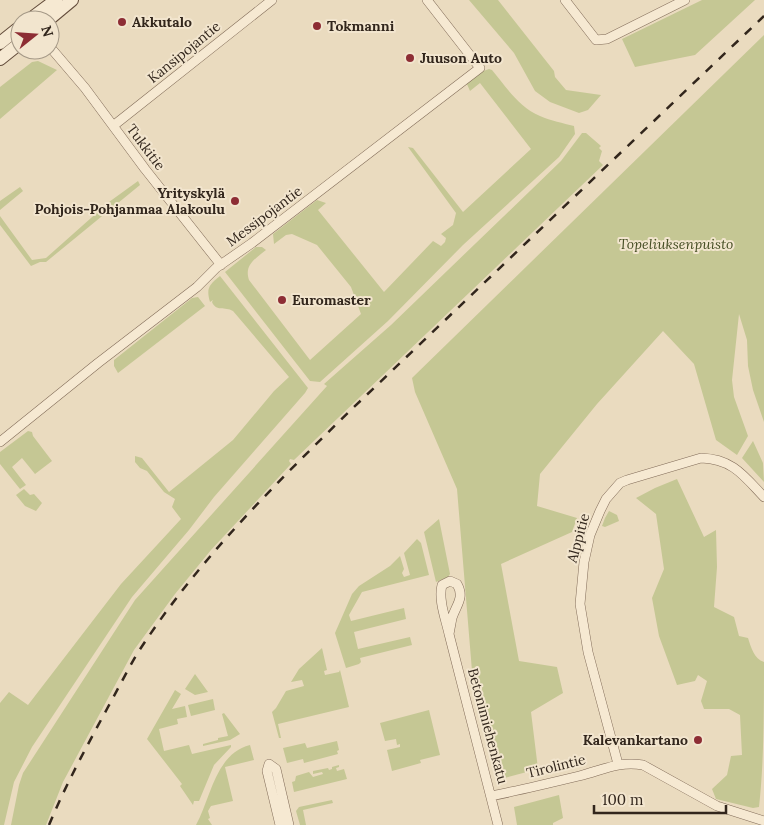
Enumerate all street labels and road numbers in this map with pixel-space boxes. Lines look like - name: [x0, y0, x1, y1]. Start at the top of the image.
- street label: Kansipojantie: [144, 17, 224, 87]
- street label: Tukkitie: [123, 120, 169, 174]
- street label: Messipojantie: [223, 181, 306, 250]
- street label: Alppitie: [563, 511, 593, 566]
- street label: Betonimiehenkatu: [464, 666, 512, 786]
- street label: Tirolintie: [525, 750, 588, 782]

